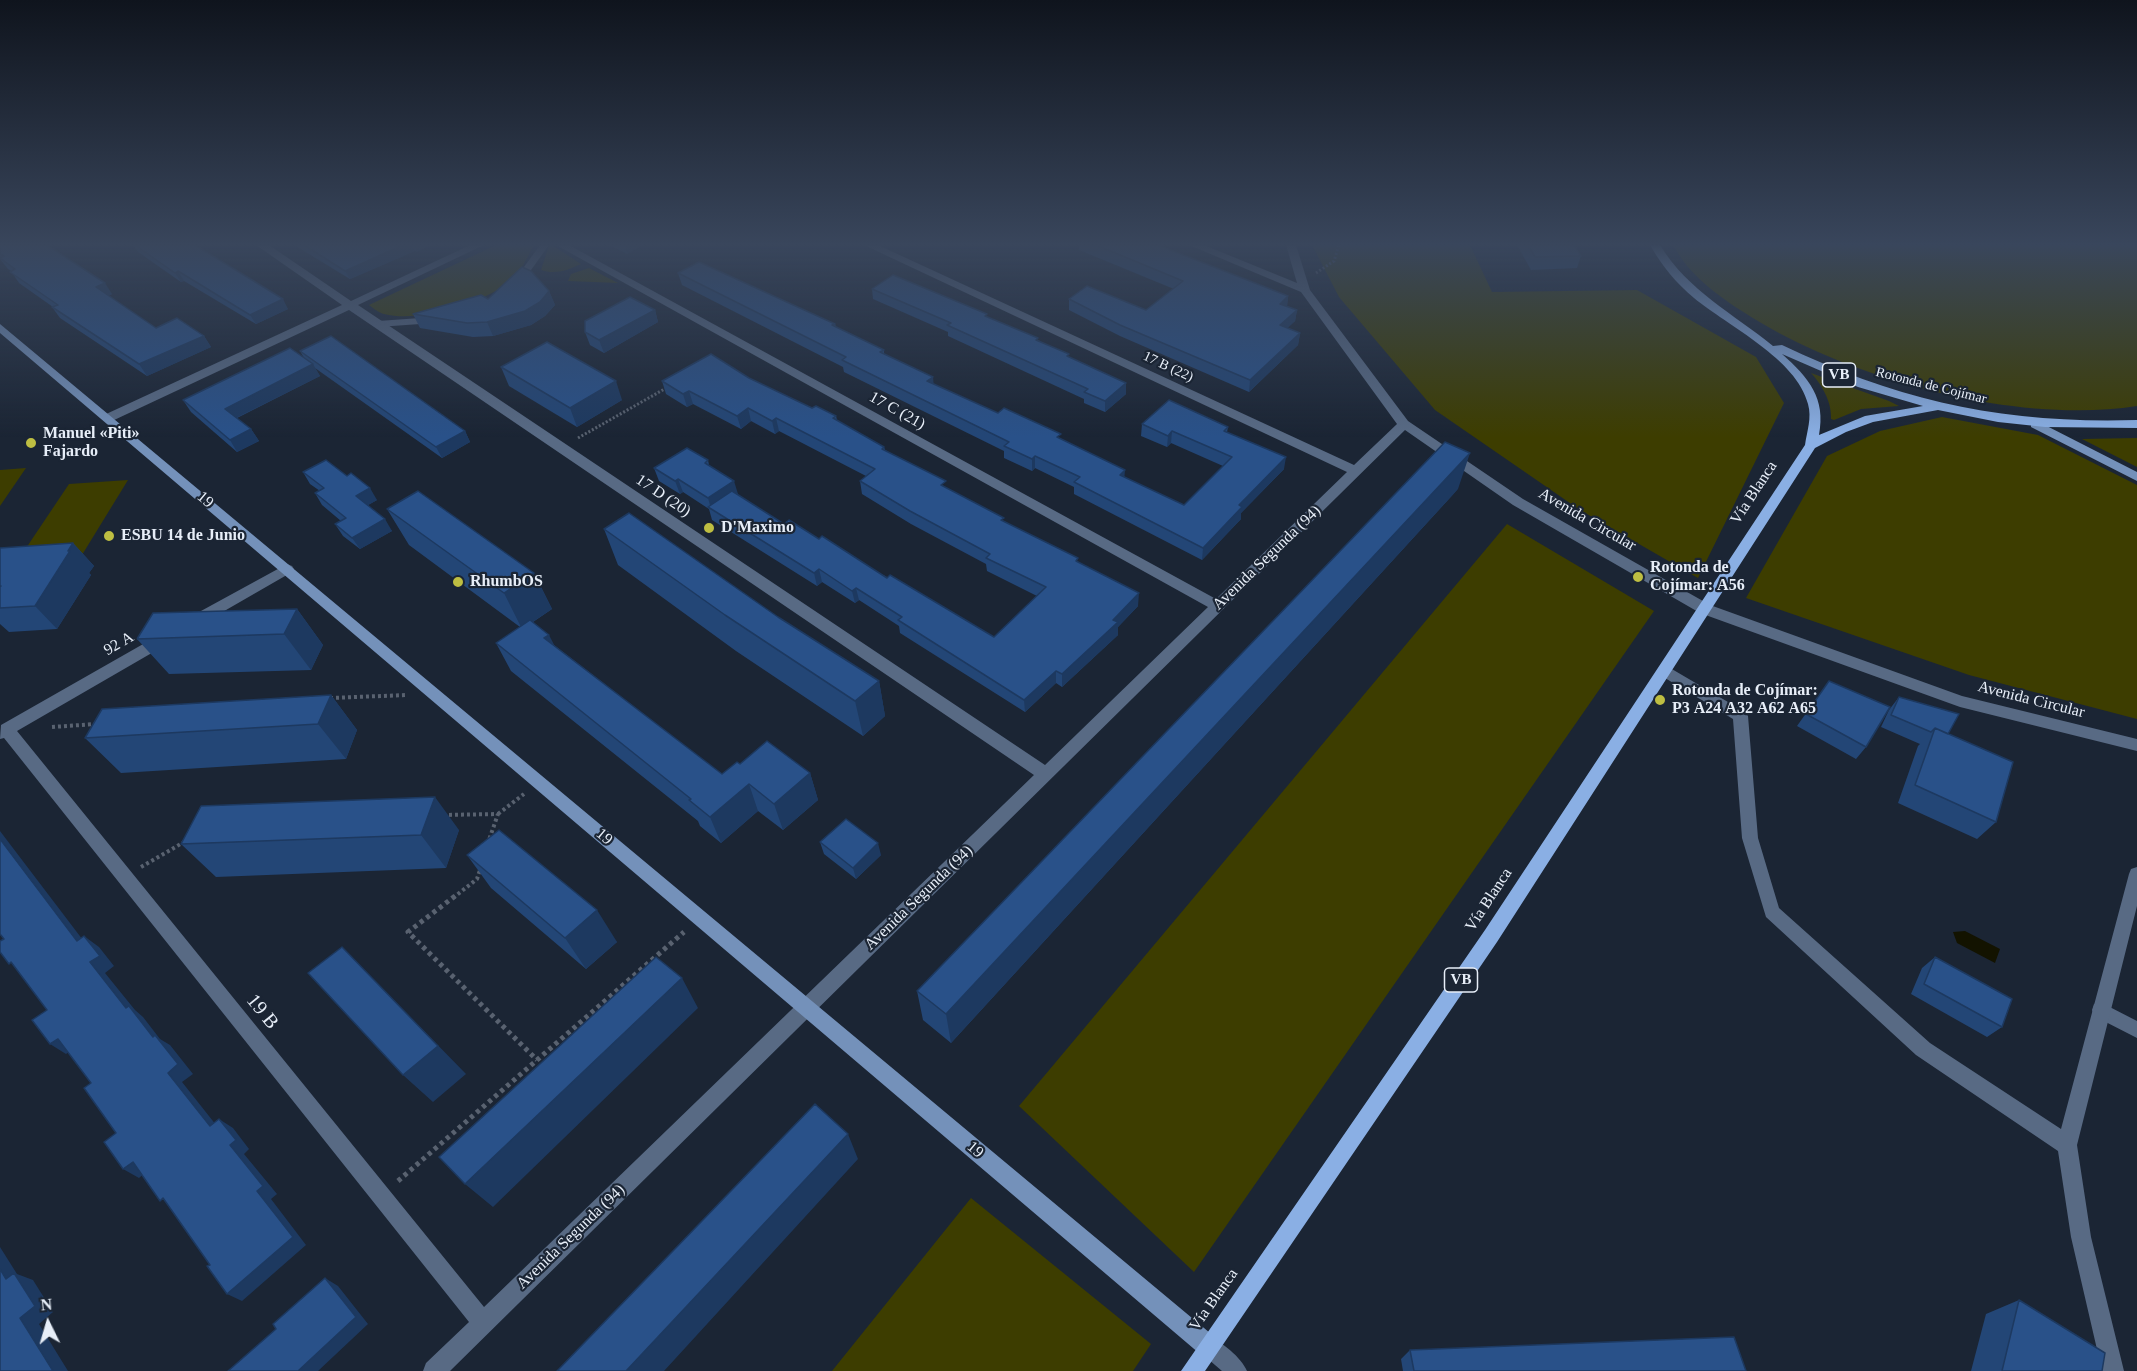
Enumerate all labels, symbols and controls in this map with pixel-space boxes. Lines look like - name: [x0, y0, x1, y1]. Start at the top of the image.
- street label: 17 B (22): [1140, 348, 1196, 386]
- road number: VB: [1822, 363, 1856, 387]
- street label: Rotonda de Cojímar: [1874, 364, 1988, 408]
- street label: 17 C (21): [866, 388, 928, 434]
- place label: Manuel «Piti» Fajardo: [43, 424, 139, 462]
- marker: Manuel «Piti» Fajardo: [24, 436, 38, 450]
- street label: Vía Blanca: [1726, 458, 1782, 528]
- street label: 17 D (20): [632, 471, 694, 521]
- street label: Avenida Circular: [1535, 484, 1639, 556]
- street label: 19: [193, 488, 217, 512]
- street label: Avenida Segunda (94): [1209, 502, 1325, 614]
- place label: D'Maximo: [721, 518, 794, 538]
- marker: D'Maximo: [702, 521, 716, 535]
- place label: ESBU 14 de Junio: [121, 526, 245, 546]
- marker: ESBU 14 de Junio: [102, 529, 116, 543]
- place label: Rotonda de Cojímar: A56: [1650, 558, 1745, 596]
- marker: Rotonda de Cojímar: A56: [1631, 570, 1645, 584]
- place label: RhumbOS: [470, 572, 543, 592]
- marker: RhumbOS: [451, 575, 465, 589]
- street label: 92 A: [101, 628, 137, 660]
- street label: Avenida Circular: [1976, 677, 2086, 723]
- place label: Rotonda de Cojímar: P3 A24 A32 A62 A65: [1672, 681, 1818, 719]
- marker: Rotonda de Cojímar: P3 A24 A32 A62 A65: [1653, 693, 1667, 707]
- street label: 19: [592, 825, 616, 849]
- street label: Avenida Segunda (94): [861, 842, 977, 954]
- street label: Vía Blanca: [1461, 865, 1517, 935]
- road number: VB: [1444, 968, 1478, 992]
- street label: 19 B: [241, 990, 283, 1034]
- street label: 19: [963, 1138, 987, 1162]
- street label: Avenida Segunda (94): [513, 1181, 629, 1293]
- street label: Vía Blanca: [1186, 1265, 1242, 1335]
- north arrow: [18, 1293, 78, 1353]
- text: N: [40, 1296, 53, 1314]

